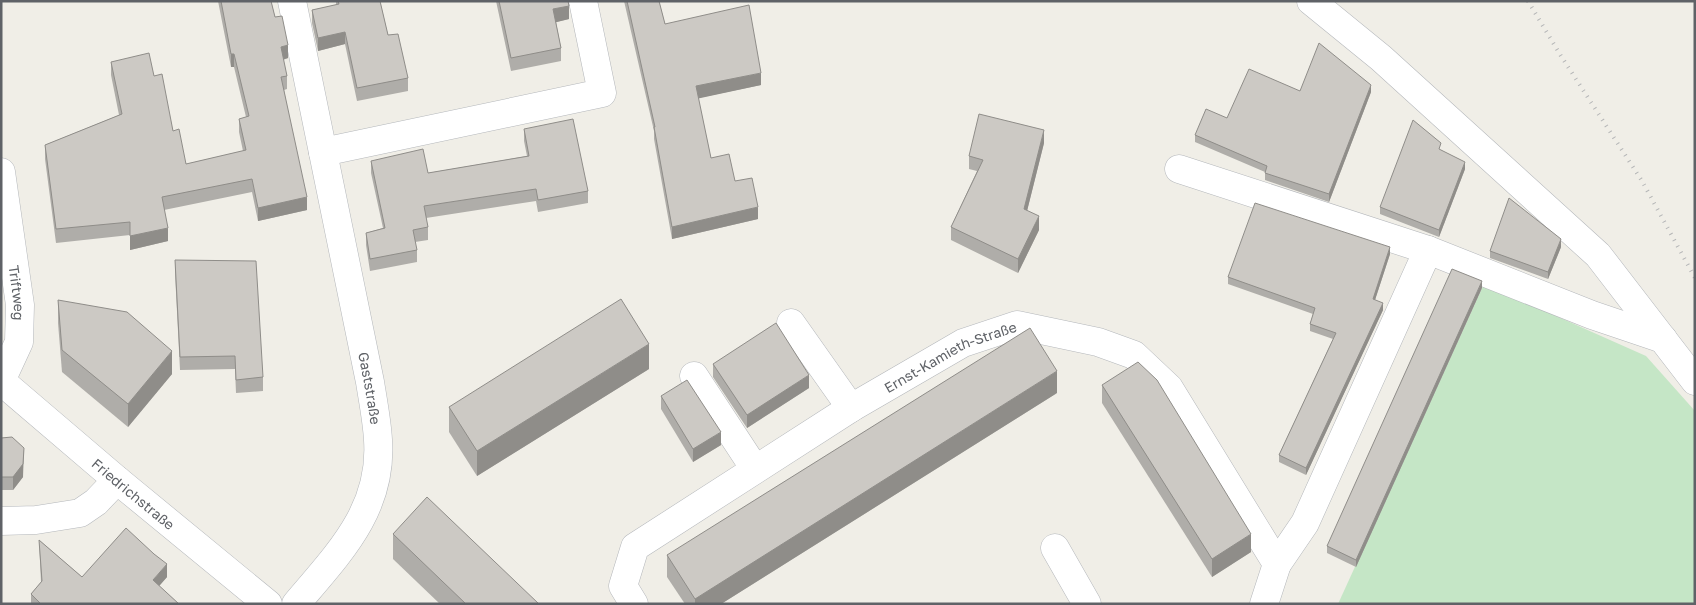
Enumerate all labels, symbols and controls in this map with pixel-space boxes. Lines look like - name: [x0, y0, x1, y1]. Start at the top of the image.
- street label: Triftweg: [6, 264, 29, 321]
- street label: Ernst-Kamieth-Straße: [881, 317, 1018, 396]
- street label: Gaststraße: [356, 350, 385, 425]
- street label: Friedrichstraße: [89, 454, 179, 533]

